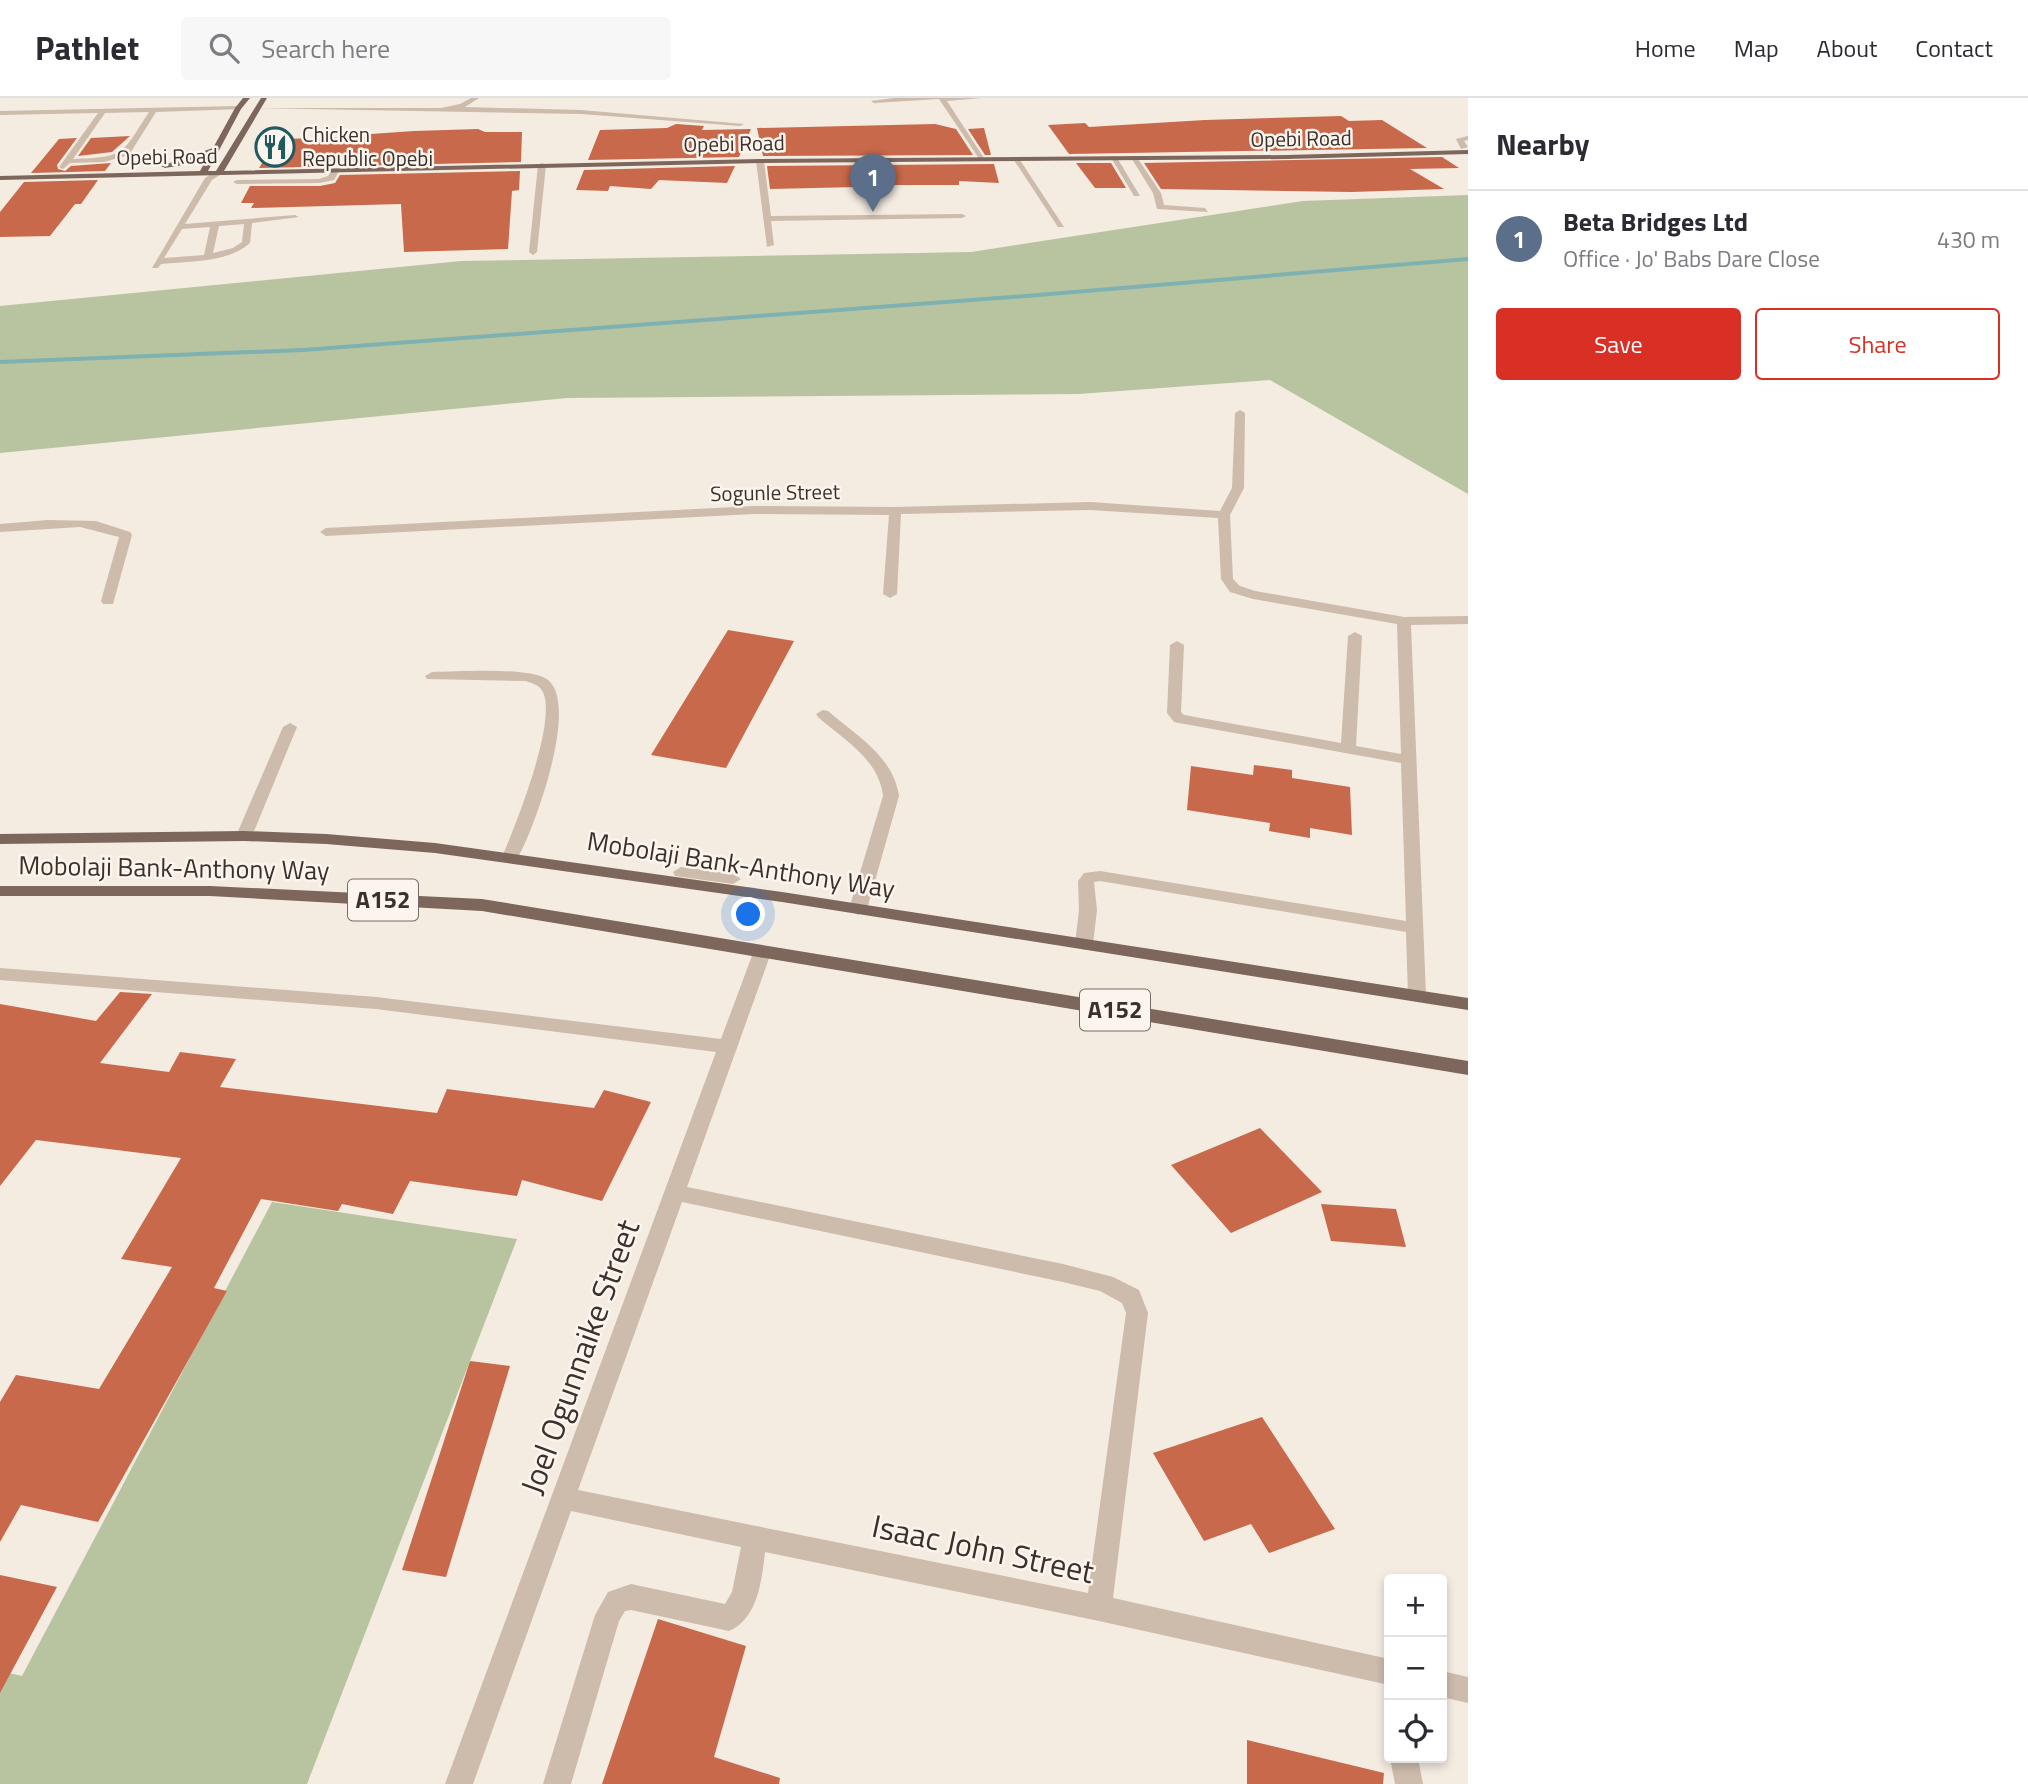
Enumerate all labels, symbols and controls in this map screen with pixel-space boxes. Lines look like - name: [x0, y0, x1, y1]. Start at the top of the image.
- search box: [181, 17, 671, 80]
- text: Pathlet: [35, 23, 139, 73]
- icon: search: [205, 29, 243, 67]
- text: Search here: [261, 29, 390, 68]
- text: Home: [1635, 30, 1696, 66]
- text: Map: [1734, 30, 1779, 66]
- text: About: [1817, 30, 1877, 66]
- text: Contact: [1915, 30, 1993, 66]
- place label: Chicken Republic Opebi: [302, 118, 433, 174]
- street label: Opebi Road: [1250, 121, 1352, 155]
- text: Nearby: [1496, 121, 1589, 167]
- restaurant icon: Chicken Republic Opebi: [254, 126, 296, 168]
- street label: Opebi Road: [683, 126, 785, 160]
- street label: Opebi Road: [116, 139, 218, 173]
- pin: 1: [850, 154, 896, 212]
- text: Beta Bridges Ltd: [1563, 202, 1748, 241]
- text: 1: [1513, 222, 1525, 257]
- text: 430 m: [1937, 222, 2000, 257]
- text: Office · Jo' Babs Dare Close: [1563, 241, 1820, 276]
- button: Save: [1496, 308, 1741, 380]
- button: Share: [1755, 308, 2000, 380]
- street label: Sogunle Street: [710, 475, 841, 509]
- street label: Mobolaji Bank-Anthony Way: [584, 821, 898, 908]
- street label: Mobolaji Bank-Anthony Way: [18, 845, 330, 890]
- road number: A152: [348, 880, 418, 920]
- your location: [731, 897, 765, 931]
- road number: A152: [1080, 989, 1150, 1030]
- street label: Joel Ogunnaike Street: [507, 1213, 651, 1501]
- street label: Isaac John Street: [868, 1501, 1099, 1595]
- map controls: [1384, 1574, 1447, 1763]
- button: +: [1384, 1574, 1447, 1637]
- button: −: [1384, 1637, 1447, 1700]
- button: locate: [1384, 1700, 1447, 1763]

